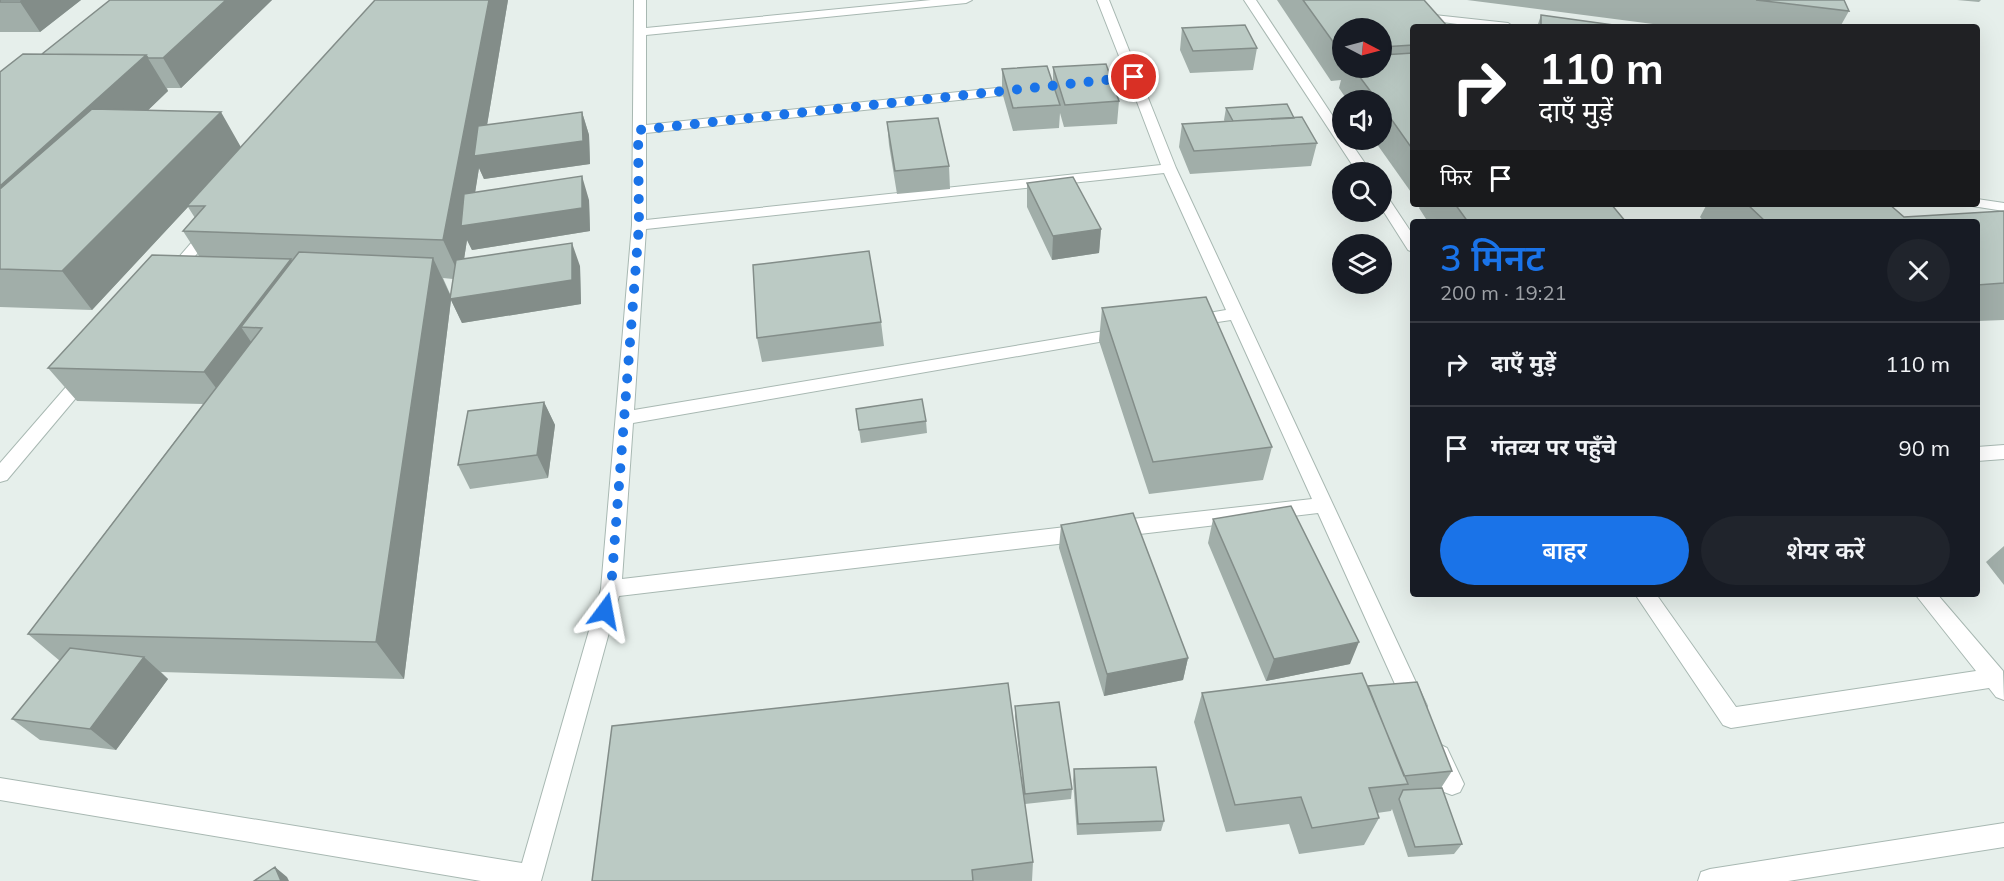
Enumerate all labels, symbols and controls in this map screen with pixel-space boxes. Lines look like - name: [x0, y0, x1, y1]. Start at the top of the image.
- north arrow: [1332, 18, 1392, 78]
- map controls: [1332, 18, 1392, 294]
- text: 110 m: [1539, 42, 1664, 95]
- icon: right: [1440, 48, 1518, 126]
- pin: [1108, 51, 1159, 102]
- icon: arrive: [1117, 60, 1150, 93]
- button: sound: [1332, 90, 1392, 150]
- text: दाएँ मुड़ें: [1539, 94, 1613, 128]
- button: search: [1332, 162, 1392, 222]
- icon: arrive: [1484, 162, 1517, 195]
- text: फिर: [1440, 163, 1472, 191]
- button: layers: [1332, 234, 1392, 294]
- text: 3 मिनट: [1440, 235, 1544, 280]
- button: close: [1887, 239, 1950, 302]
- text: 200 m · 19:21: [1440, 280, 1566, 305]
- icon: right: [1440, 348, 1473, 381]
- text: दाएँ मुड़ें: [1491, 349, 1556, 377]
- text: 110 m: [1885, 350, 1950, 378]
- icon: arrive: [1440, 432, 1473, 465]
- text: गंतव्य पर पहुँचे: [1491, 433, 1616, 461]
- text: 90 m: [1899, 434, 1950, 462]
- button: बाहर: [1440, 516, 1689, 585]
- button: शेयर करें: [1701, 516, 1950, 585]
- position arrow: [573, 579, 637, 643]

